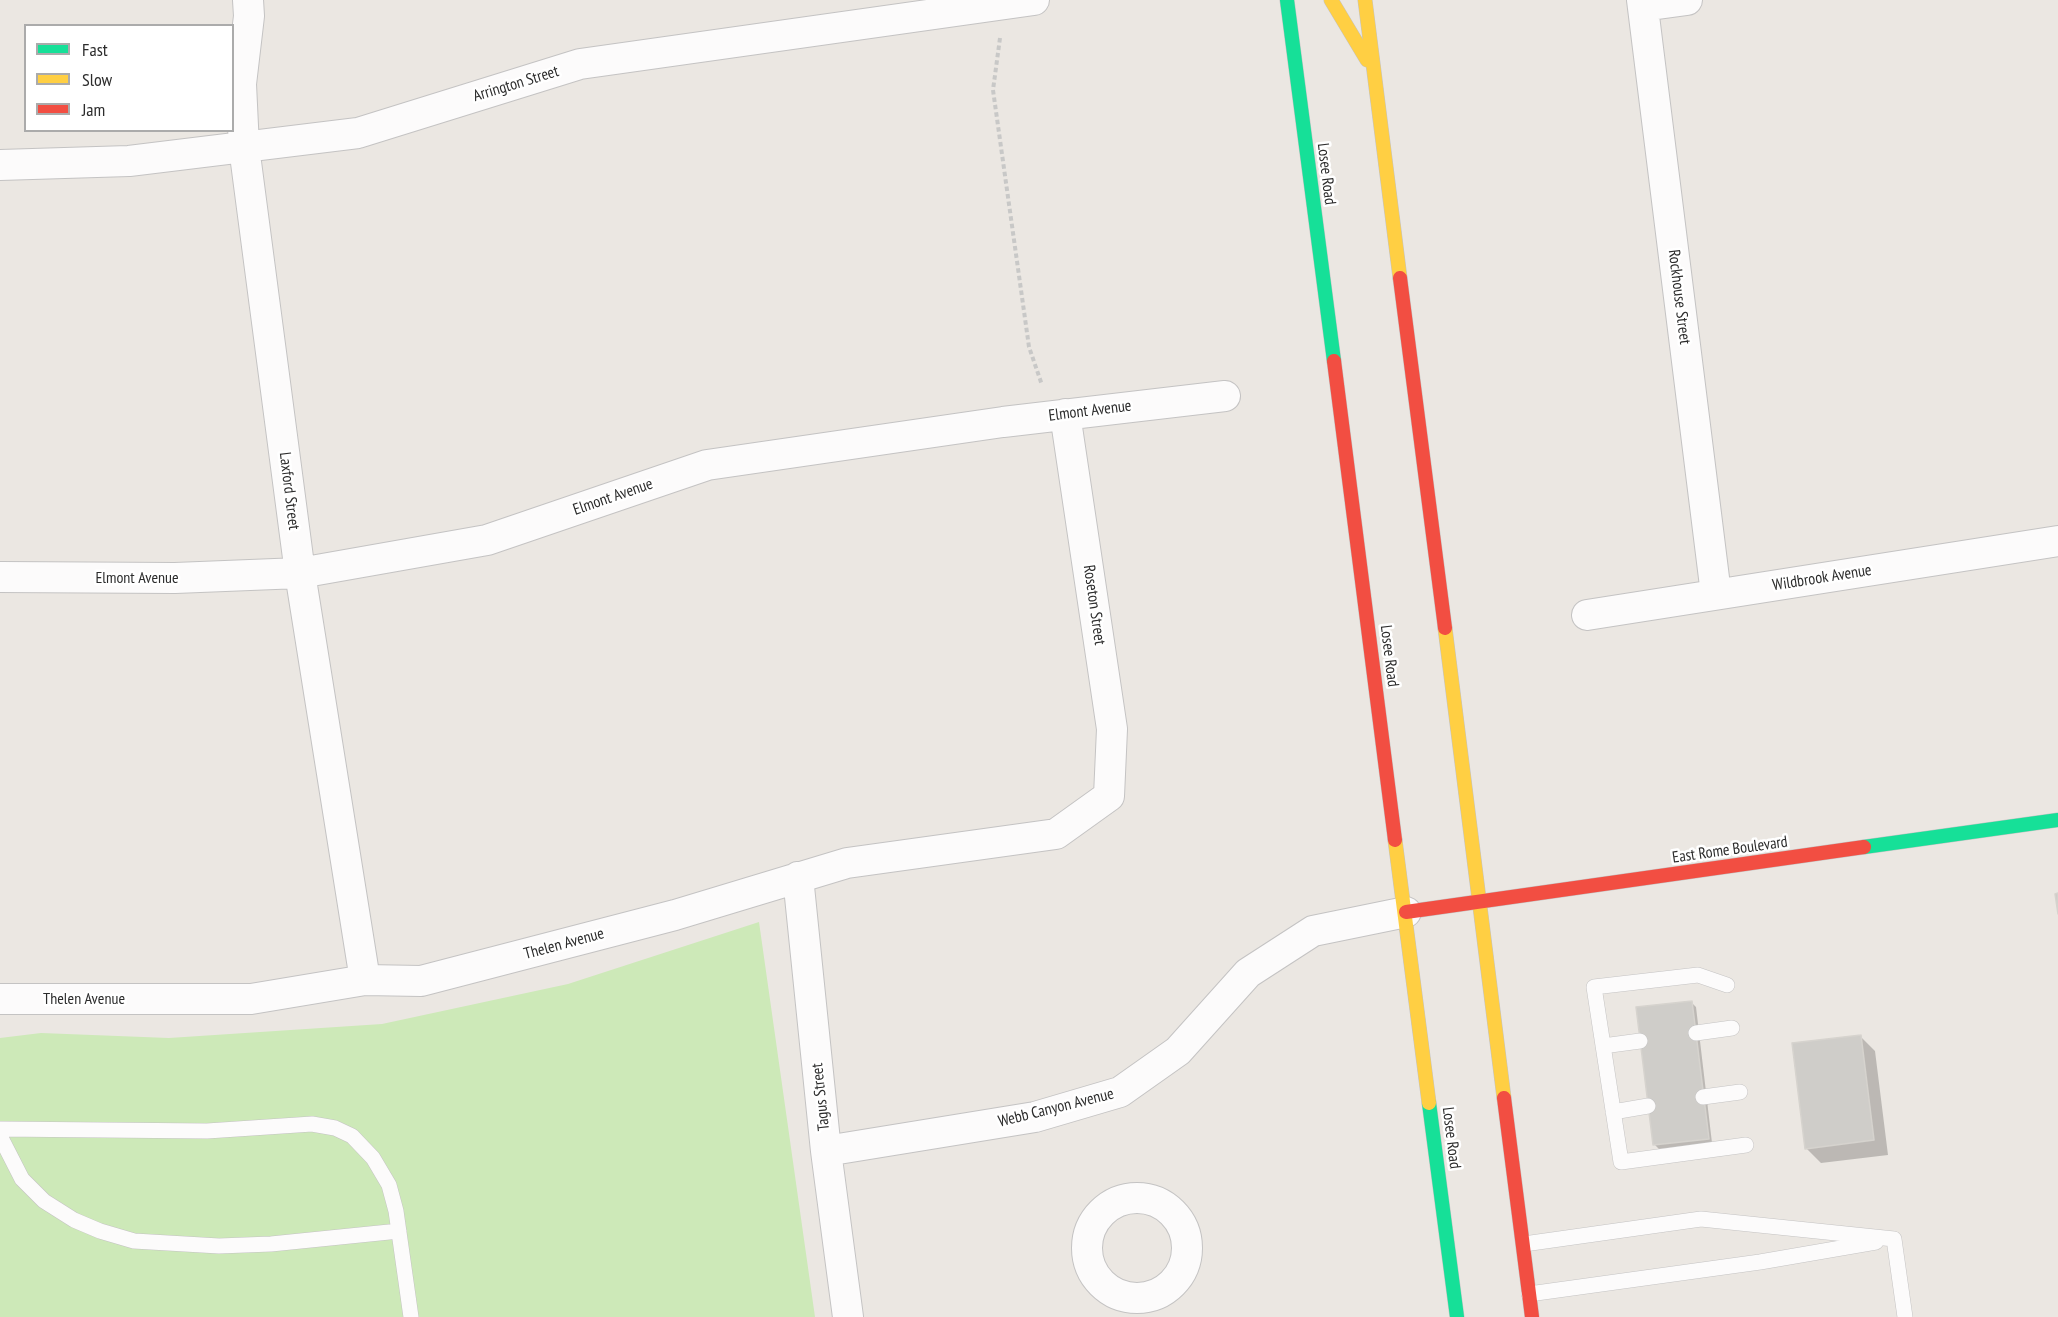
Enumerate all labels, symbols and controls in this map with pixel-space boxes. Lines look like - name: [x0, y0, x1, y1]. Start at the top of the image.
- legend: [24, 24, 234, 132]
- text: Fast: [82, 38, 108, 61]
- street label: Arrington Street: [471, 62, 561, 106]
- text: Slow: [82, 68, 112, 91]
- text: Jam: [82, 98, 105, 121]
- street label: Losee Road: [1313, 142, 1339, 206]
- street label: Rockhouse Street: [1664, 249, 1694, 345]
- street label: Elmont Avenue: [1048, 396, 1132, 426]
- street label: Laxford Street: [275, 451, 303, 531]
- street label: Elmont Avenue: [571, 474, 655, 520]
- street label: Wildbrook Avenue: [1771, 561, 1873, 595]
- street label: Roseton Street: [1079, 564, 1109, 646]
- street label: Elmont Avenue: [95, 568, 179, 588]
- street label: Losee Road: [1376, 624, 1402, 688]
- street label: East Rome Boulevard: [1671, 832, 1789, 868]
- street label: Thelen Avenue: [522, 924, 606, 964]
- street label: Thelen Avenue: [43, 989, 125, 1009]
- street label: Tagus Street: [808, 1062, 834, 1132]
- street label: Webb Canyon Avenue: [996, 1084, 1116, 1132]
- street label: Losee Road: [1438, 1106, 1464, 1170]

